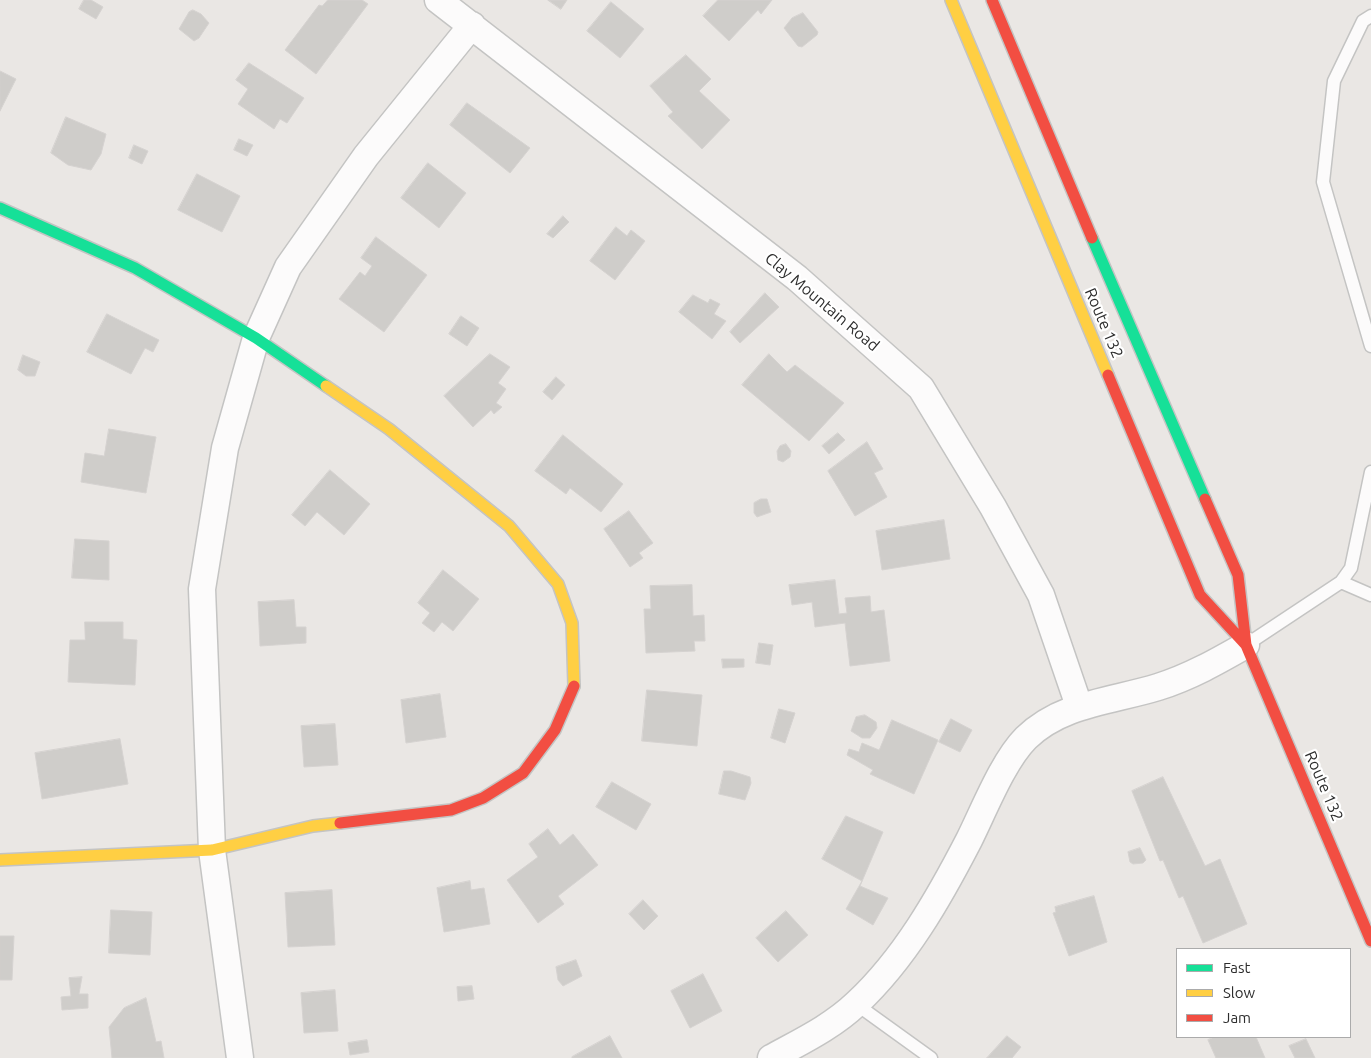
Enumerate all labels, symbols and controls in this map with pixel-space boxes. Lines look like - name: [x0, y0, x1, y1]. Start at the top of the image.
- street label: Clay Mountain Road: [761, 249, 883, 355]
- street label: Route 132: [1081, 285, 1127, 361]
- street label: Route 132: [1301, 748, 1347, 824]
- legend: [1176, 948, 1351, 1038]
- text: Fast: [1223, 959, 1250, 976]
- text: Slow: [1223, 984, 1255, 1001]
- text: Jam: [1223, 1009, 1251, 1026]

